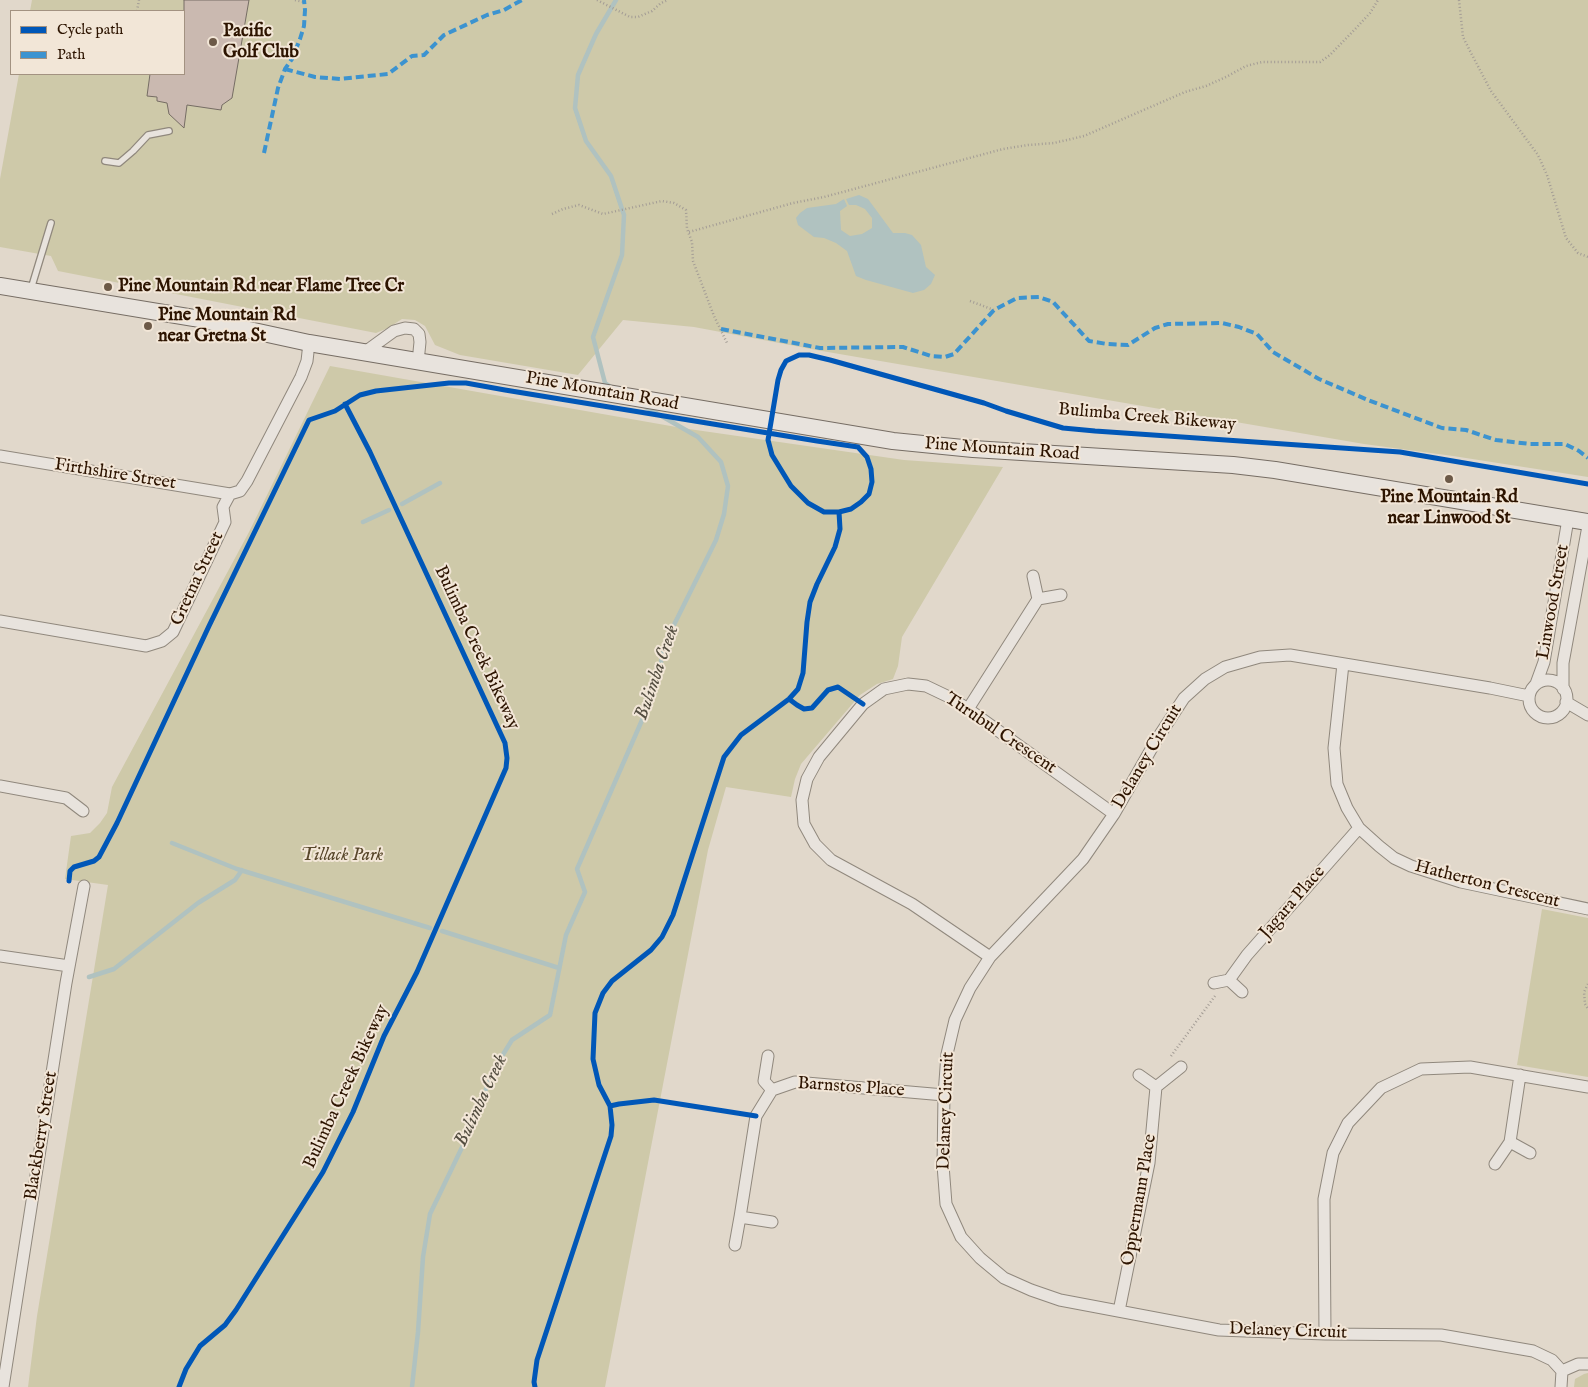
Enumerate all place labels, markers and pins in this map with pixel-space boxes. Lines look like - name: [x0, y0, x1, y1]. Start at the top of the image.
- place label: Pacific Golf Club: [223, 21, 299, 64]
- marker: Pacific Golf Club: [207, 36, 219, 48]
- place label: Pine Mountain Rd near Flame Tree Cr: [118, 276, 404, 298]
- marker: Pine Mountain Rd near Flame Tree Cr: [102, 281, 114, 293]
- place label: Pine Mountain Rd near Gretna St: [158, 305, 296, 348]
- marker: Pine Mountain Rd near Gretna St: [142, 320, 154, 332]
- marker: Pine Mountain Rd near Linwood St: [1443, 473, 1455, 485]
- place label: Pine Mountain Rd near Linwood St: [1380, 487, 1518, 530]

